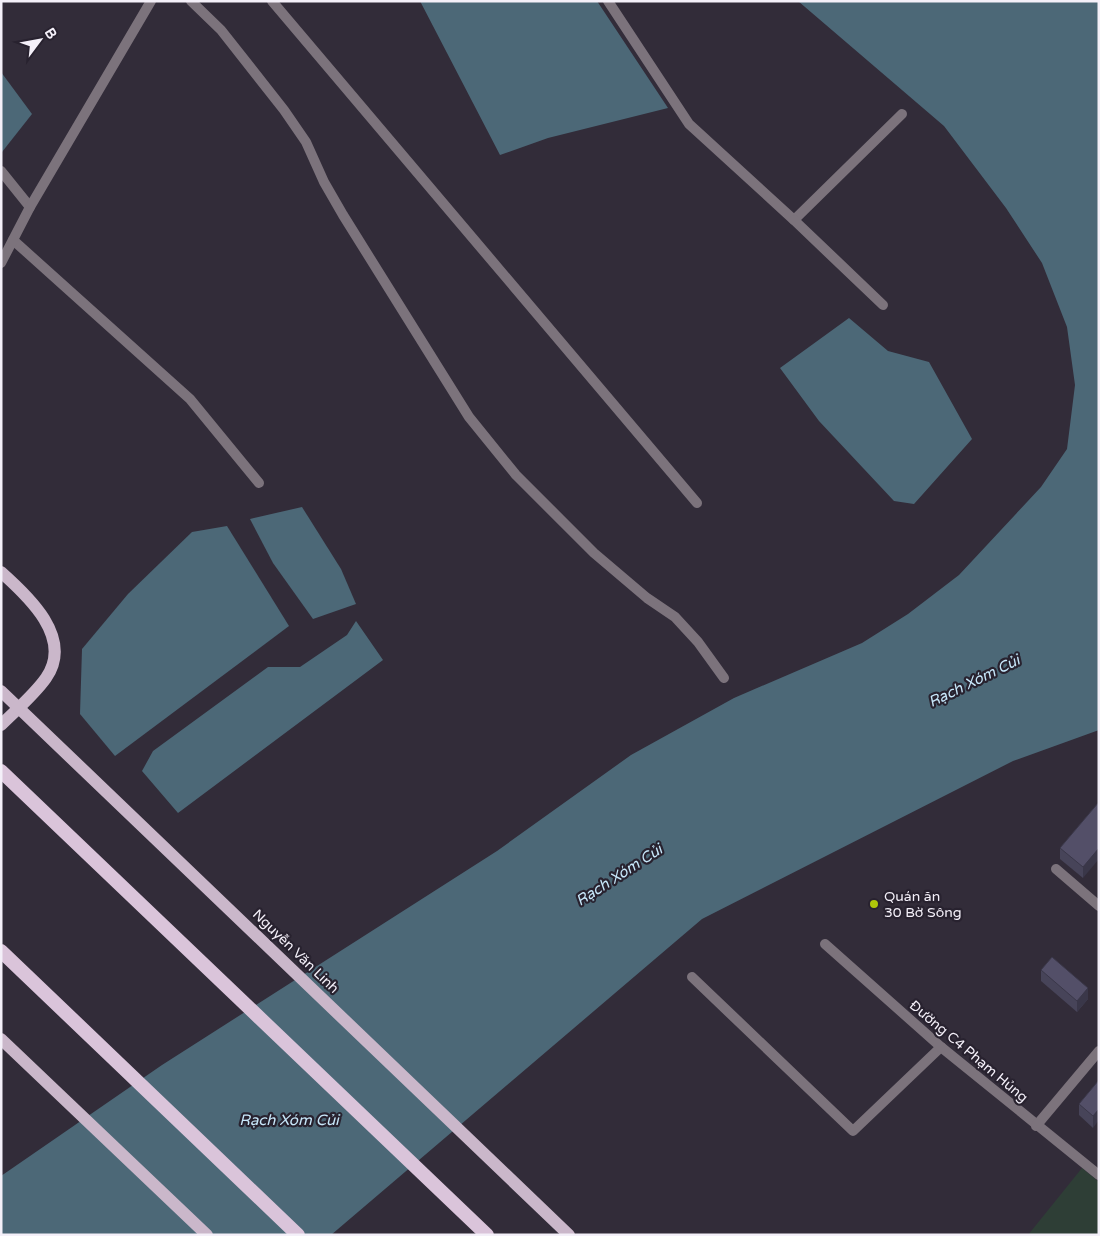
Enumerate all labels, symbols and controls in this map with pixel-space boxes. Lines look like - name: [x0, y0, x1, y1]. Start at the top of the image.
- north arrow: [15, 15, 65, 65]
- text: B: [41, 25, 61, 42]
- water label: Rạch Xóm Củi: [925, 650, 1025, 711]
- water label: Rạch Xóm Củi: [572, 839, 668, 910]
- place label: Quán ăn 30 Bờ Sông: [884, 888, 962, 921]
- marker: Quán ăn 30 Bờ Sông: [868, 898, 880, 910]
- street label: Nguyễn Văn Linh: [249, 906, 342, 997]
- street label: Đường C4 Phạm Hủng: [906, 997, 1031, 1106]
- water label: Rạch Xóm Củi: [239, 1111, 341, 1129]

